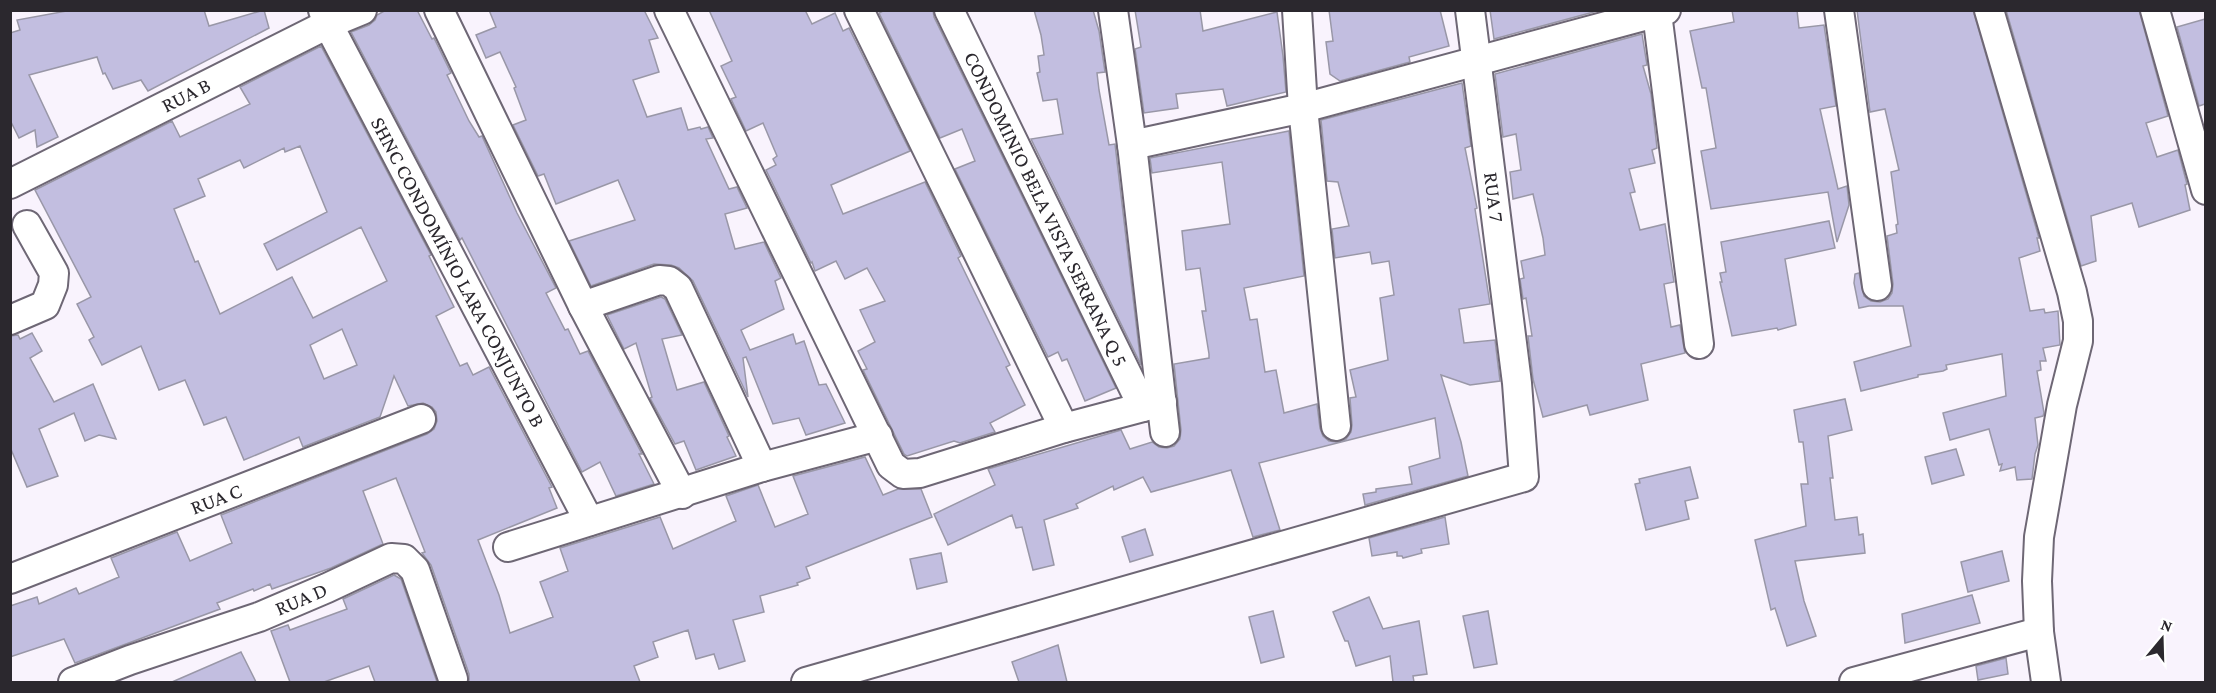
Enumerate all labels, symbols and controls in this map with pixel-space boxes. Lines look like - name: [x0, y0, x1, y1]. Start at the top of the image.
- street label: CONDOMINIO BELA VISTA SERRANA Q 5: [959, 48, 1133, 370]
- street label: RUA B: [157, 73, 215, 117]
- street label: SHNC CONDOMÍNIO LARA CONJUNTO B: [366, 113, 550, 431]
- street label: RUA 7: [1479, 171, 1509, 224]
- street label: RUA C: [187, 478, 245, 520]
- street label: RUA D: [271, 577, 331, 621]
- north arrow: [2132, 609, 2192, 669]
- text: N: [2159, 615, 2175, 635]

